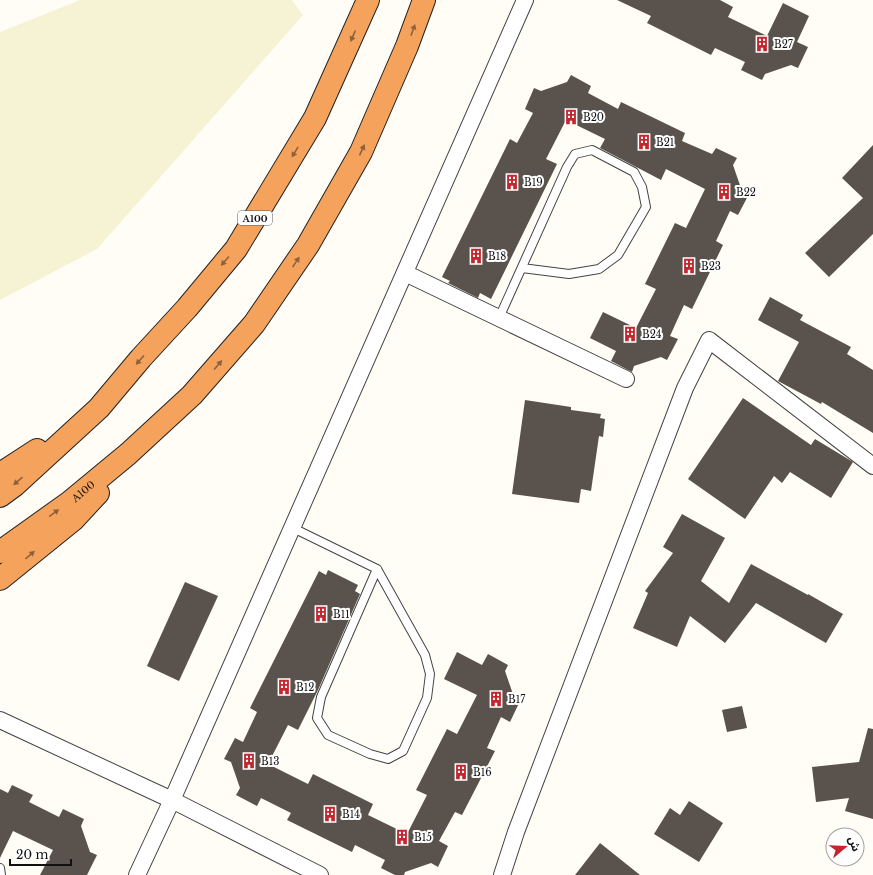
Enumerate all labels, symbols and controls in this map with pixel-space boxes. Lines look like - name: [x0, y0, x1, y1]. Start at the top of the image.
- one-way arrow: [410, 23, 416, 35]
- one-way arrow: [350, 30, 356, 41]
- building icon: B27: [753, 35, 771, 53]
- place label: B27: [774, 38, 794, 51]
- building icon: B20: [562, 108, 580, 126]
- place label: B20: [583, 111, 604, 124]
- building icon: B21: [635, 133, 653, 151]
- place label: B21: [656, 136, 674, 149]
- one-way arrow: [359, 144, 365, 155]
- one-way arrow: [291, 146, 298, 158]
- building icon: B19: [503, 173, 521, 191]
- place label: B19: [524, 176, 543, 189]
- building icon: B22: [715, 183, 733, 201]
- place label: B22: [736, 186, 756, 199]
- road number: A100: [238, 211, 272, 225]
- building icon: B18: [467, 247, 485, 265]
- place label: B18: [488, 250, 506, 263]
- one-way arrow: [221, 256, 230, 267]
- one-way arrow: [293, 256, 300, 268]
- building icon: B23: [680, 257, 698, 275]
- place label: B23: [701, 260, 721, 273]
- building icon: B24: [621, 325, 639, 343]
- place label: B24: [642, 328, 662, 341]
- one-way arrow: [136, 355, 145, 365]
- one-way arrow: [213, 360, 223, 370]
- one-way arrow: [13, 477, 23, 486]
- street label: A100: [68, 478, 97, 505]
- one-way arrow: [49, 509, 60, 517]
- one-way arrow: [25, 551, 36, 560]
- building icon: B11: [312, 605, 330, 623]
- place label: B11: [333, 608, 350, 621]
- building icon: B12: [275, 678, 293, 696]
- place label: B12: [296, 681, 314, 694]
- building icon: B17: [487, 690, 505, 708]
- place label: B17: [508, 693, 526, 706]
- building icon: B13: [240, 752, 258, 770]
- place label: B13: [261, 755, 279, 768]
- building icon: B16: [452, 763, 470, 781]
- place label: B16: [473, 766, 492, 779]
- building icon: B14: [321, 805, 339, 823]
- place label: B14: [342, 808, 360, 821]
- north arrow: [825, 827, 865, 867]
- building icon: B15: [393, 828, 411, 846]
- place label: B15: [414, 831, 432, 844]
- text: ش: [845, 834, 864, 853]
- scale bar: [10, 841, 71, 867]
- text: 20 m: [16, 847, 48, 862]

